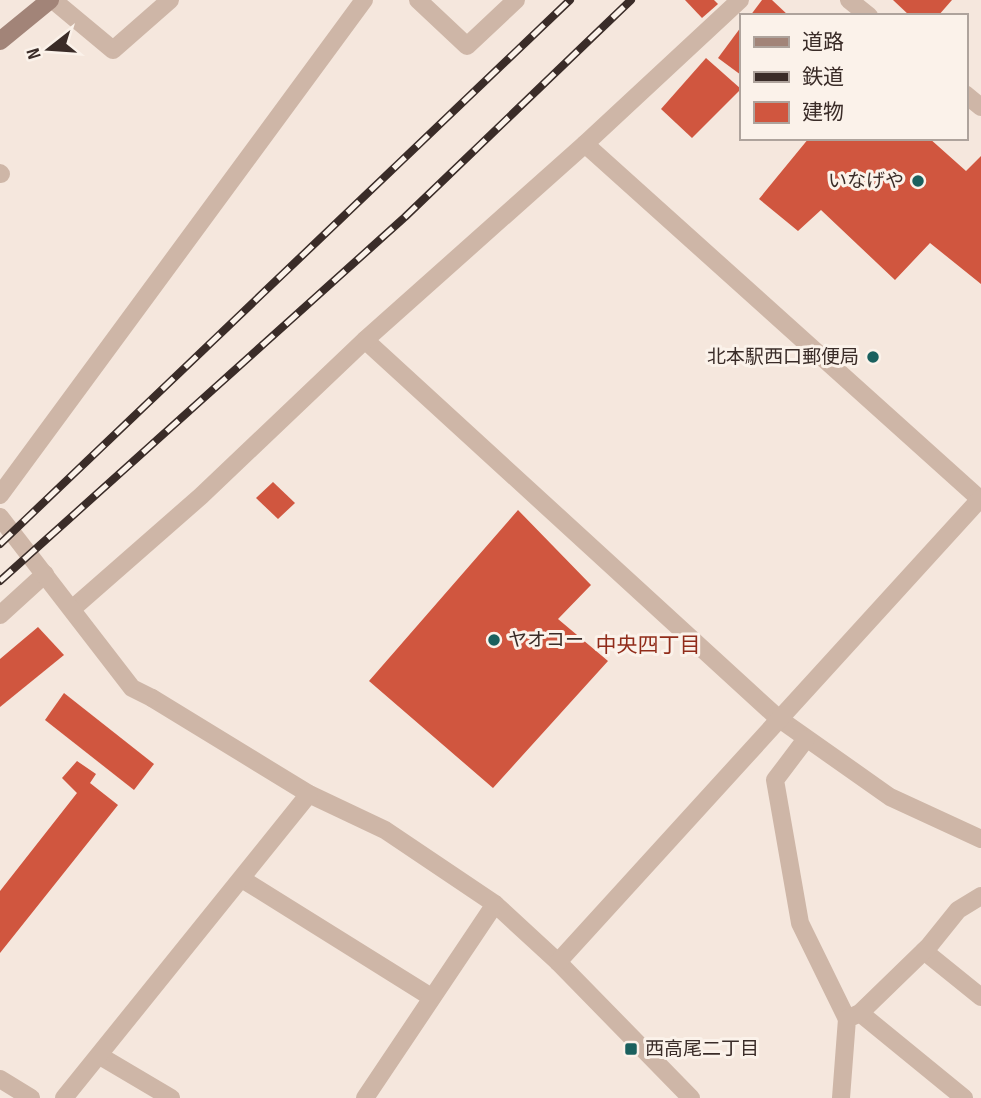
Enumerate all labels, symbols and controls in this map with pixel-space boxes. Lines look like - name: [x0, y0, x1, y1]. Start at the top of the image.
- north arrow: [14, 14, 84, 84]
- legend: [740, 14, 967, 140]
- text: 道路: [802, 30, 844, 55]
- text: N: [22, 45, 47, 62]
- text: 鉄道: [802, 65, 844, 90]
- text: 建物: [802, 100, 844, 125]
- place label: いなげや: [828, 170, 904, 193]
- marker: いなげや: [910, 173, 926, 189]
- place label: 北本駅西口郵便局: [707, 346, 859, 369]
- marker: 北本駅西口郵便局: [865, 349, 881, 365]
- place label: ヤオコー: [508, 629, 584, 652]
- marker: ヤオコー: [486, 632, 502, 648]
- district label: 中央四丁目: [596, 633, 701, 658]
- place label: 西高尾二丁目: [645, 1038, 759, 1061]
- marker: 西高尾二丁目: [623, 1041, 639, 1057]

